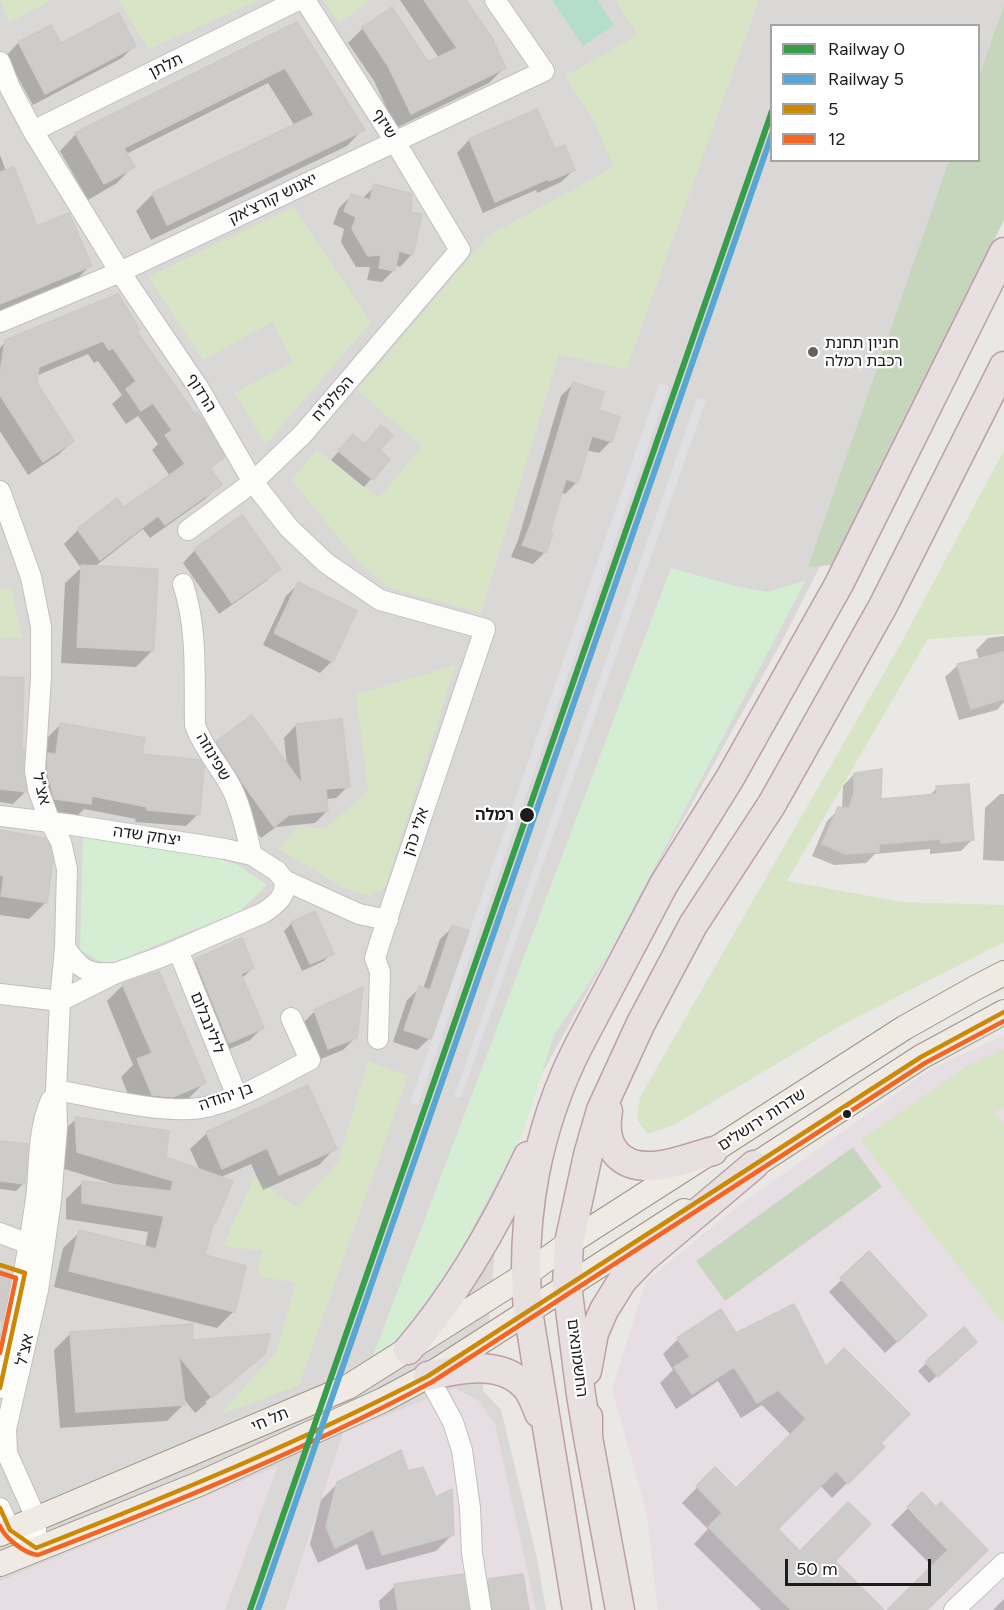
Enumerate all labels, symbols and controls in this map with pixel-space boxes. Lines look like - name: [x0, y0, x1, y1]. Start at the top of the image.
- legend: [770, 24, 980, 162]
- text: Railway 0: [828, 38, 905, 60]
- street label: תלתן: [146, 50, 186, 82]
- text: Railway 5: [828, 68, 904, 90]
- text: 5: [828, 98, 838, 120]
- street label: שיזף: [367, 106, 401, 142]
- text: 12: [828, 128, 846, 150]
- street label: יאנוש קורצ'אק: [225, 169, 321, 229]
- place label: חניון תחנת רכבת רמלה: [825, 333, 903, 371]
- marker: חניון תחנת רכבת רמלה: [806, 345, 820, 359]
- street label: הרדוף: [182, 370, 220, 416]
- street label: הפלמ"ח: [308, 372, 358, 426]
- street label: שפינוזה: [192, 730, 234, 784]
- street label: אצ"ל: [28, 771, 54, 807]
- street label: אלי כהן: [399, 805, 433, 859]
- place label: רמלה: [475, 805, 514, 825]
- marker: רמלה: [518, 806, 536, 824]
- street label: יצחק שדה: [112, 822, 182, 850]
- street label: לילינבלום: [186, 989, 228, 1057]
- street label: בן יהודה: [196, 1079, 256, 1115]
- street label: שדרות ירושלים: [715, 1085, 809, 1155]
- unlabelled marker: [841, 1108, 853, 1120]
- street label: החשמונאים: [563, 1318, 591, 1398]
- street label: אצ"ל: [12, 1332, 38, 1368]
- street label: תל חי: [249, 1404, 291, 1436]
- scale bar: [788, 1547, 934, 1585]
- text: 50 m: [796, 1558, 838, 1580]

